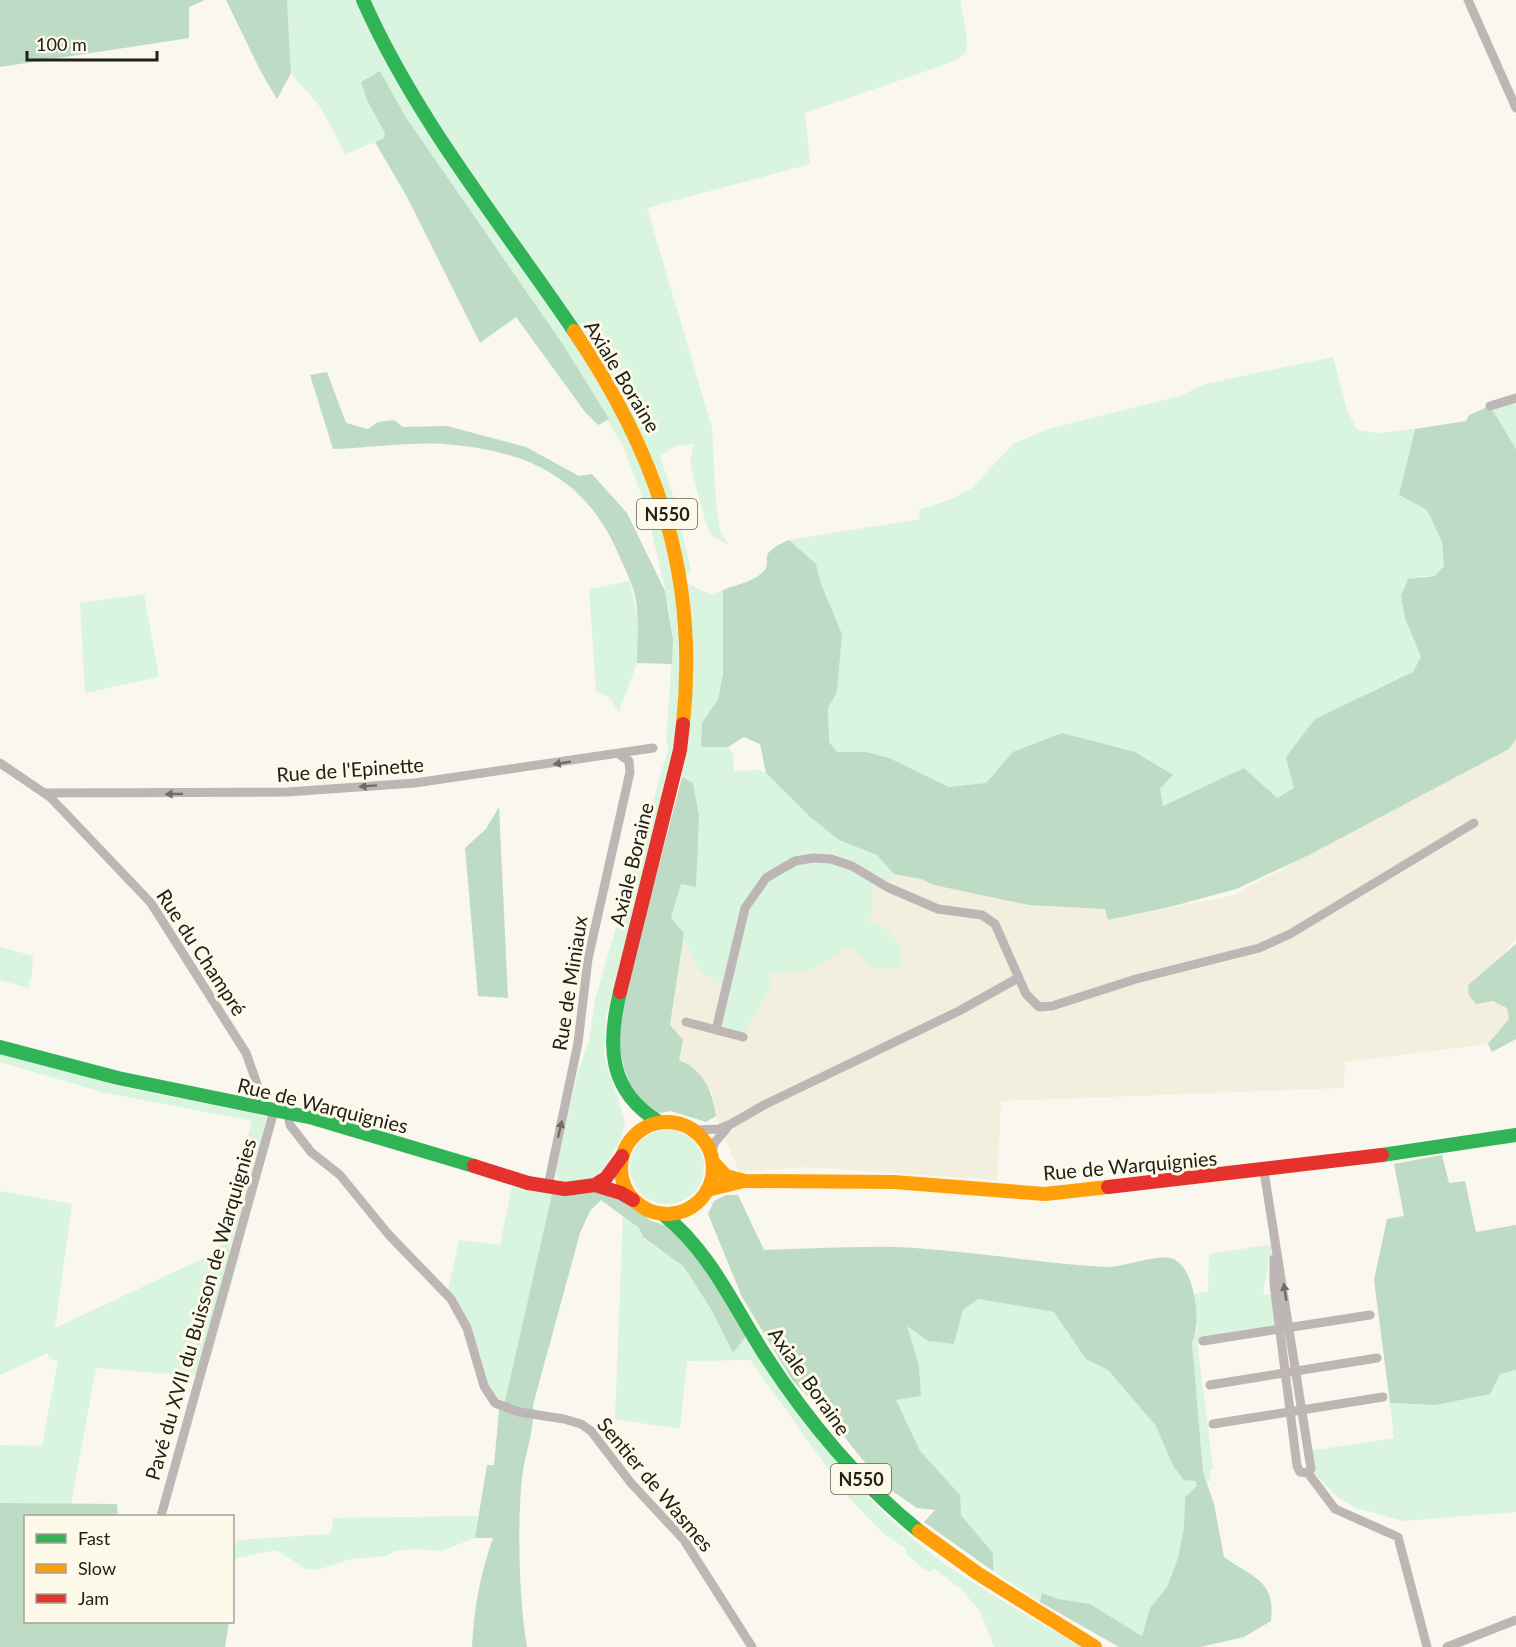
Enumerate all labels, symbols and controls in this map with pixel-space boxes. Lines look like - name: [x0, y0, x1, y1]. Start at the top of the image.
- scale bar: [27, 24, 158, 62]
- text: 100 m: [36, 33, 87, 55]
- street label: Axiale Boraine: [580, 316, 666, 436]
- road number: N550: [637, 499, 697, 529]
- street label: Rue de l'Epinette: [275, 752, 425, 786]
- one-way arrow: [552, 759, 571, 768]
- one-way arrow: [359, 782, 378, 791]
- one-way arrow: [164, 789, 183, 799]
- street label: Axiale Boraine: [604, 800, 658, 928]
- street label: Rue du Champré: [152, 884, 252, 1020]
- street label: Rue de Miniaux: [547, 914, 592, 1052]
- street label: Rue de Warquignies: [235, 1072, 411, 1138]
- one-way arrow: [555, 1120, 565, 1138]
- street label: Pavé du XVII du Buisson de Warquignies: [140, 1135, 260, 1483]
- street label: Rue de Warquignies: [1042, 1145, 1218, 1185]
- one-way arrow: [1280, 1282, 1289, 1301]
- street label: Axiale Boraine: [764, 1322, 856, 1440]
- street label: Sentier de Wasmes: [593, 1412, 719, 1556]
- road number: N550: [831, 1464, 891, 1494]
- legend: [24, 1515, 234, 1623]
- text: Fast: [78, 1527, 111, 1549]
- text: Slow: [78, 1557, 116, 1579]
- text: Jam: [78, 1587, 109, 1609]

